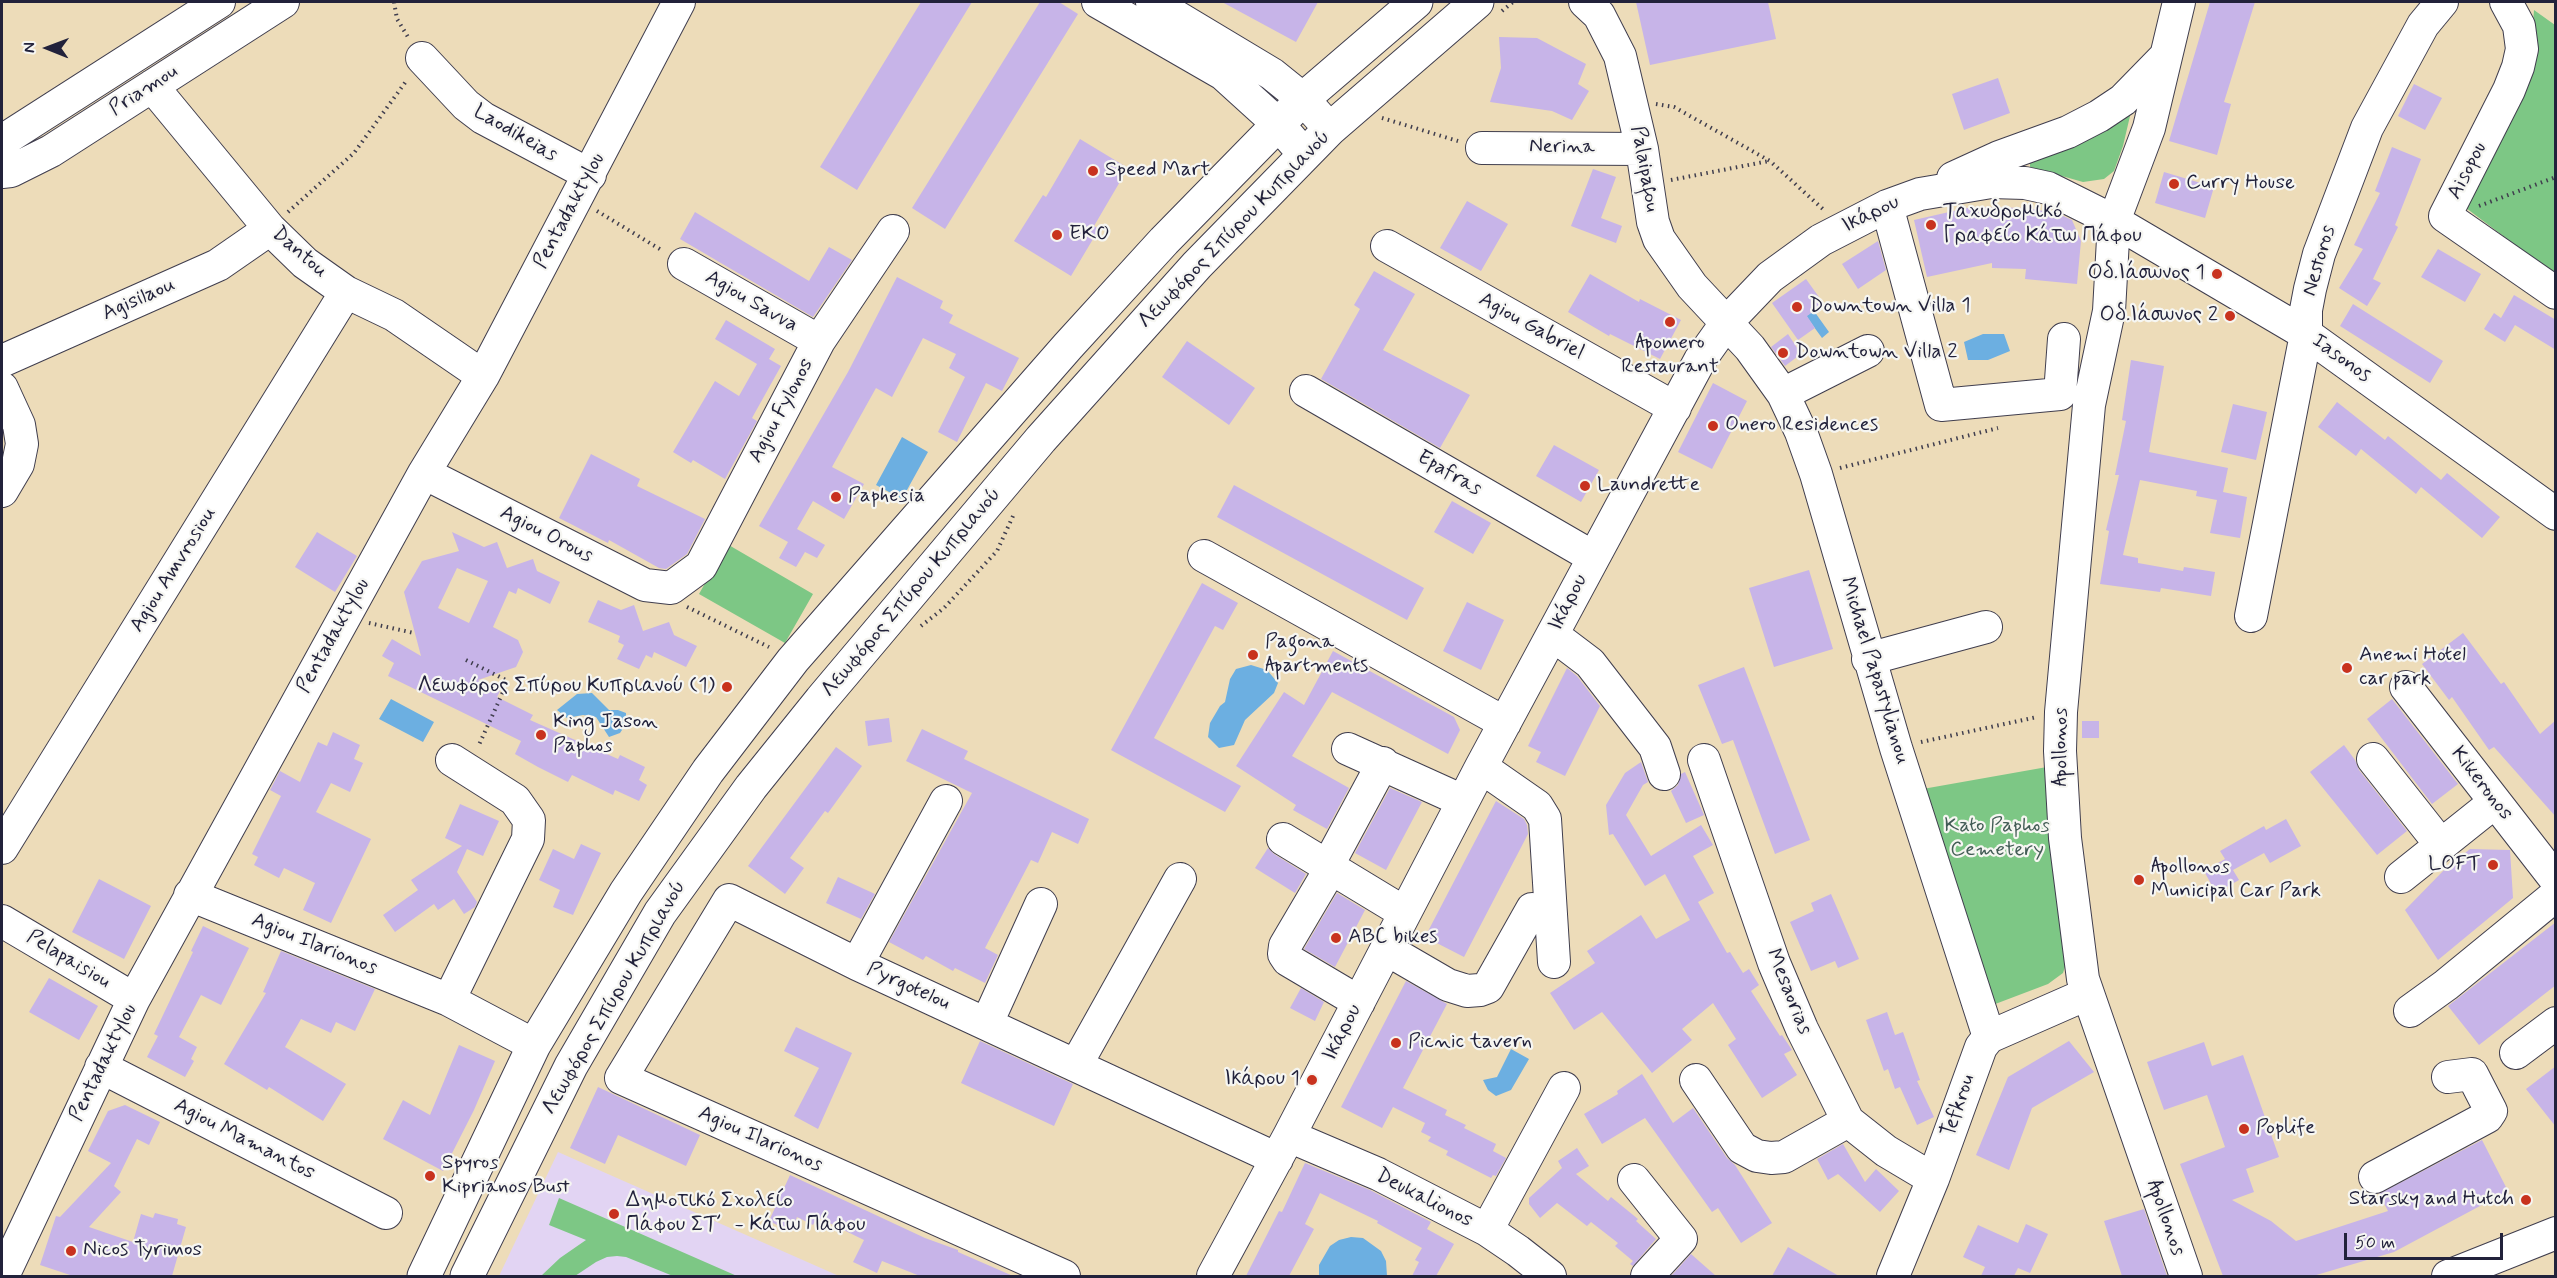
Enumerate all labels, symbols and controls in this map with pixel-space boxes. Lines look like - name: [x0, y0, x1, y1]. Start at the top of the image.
- north arrow: [18, 18, 78, 78]
- text: N: [19, 42, 40, 53]
- street label: Priamou: [105, 60, 183, 122]
- street label: Laodikeias: [468, 100, 562, 168]
- street label: Palaipafou: [1624, 124, 1664, 214]
- street label: Λεωφόρος Σπύρου Κυπριανού: [1134, 126, 1336, 334]
- street label: Nerina: [1529, 135, 1595, 161]
- street label: Aisopou: [2443, 138, 2493, 204]
- street label: Pentadaktylou: [529, 149, 611, 273]
- place label: Speed Mart: [1105, 158, 1210, 184]
- marker: Speed Mart: [1086, 164, 1100, 178]
- place label: Curry House: [2186, 171, 2295, 197]
- marker: Curry House: [2167, 177, 2181, 191]
- street label: Ικάρου: [1838, 190, 1904, 240]
- place label: Ταχυδρομικό Γραφείο Κάτω Πάφου: [1943, 200, 2142, 250]
- marker: Ταχυδρομικό Γραφείο Κάτω Πάφου: [1924, 218, 1938, 232]
- street label: Dantou: [266, 222, 332, 284]
- place label: EKO: [1069, 222, 1110, 248]
- street label: Nestoros: [2298, 223, 2342, 299]
- marker: EKO: [1050, 228, 1064, 242]
- place label: Οδ.Ιάσωνος 1: [2088, 261, 2205, 287]
- street label: Agiou Savva: [700, 265, 802, 339]
- marker: Οδ.Ιάσωνος 1: [2210, 267, 2224, 281]
- street label: Agisilaou: [99, 273, 179, 327]
- street label: Agiou Gabriel: [1474, 288, 1588, 366]
- place label: Downtown Villa 1: [1809, 294, 1971, 320]
- marker: Downtown Villa 1: [1790, 300, 1804, 314]
- place label: Οδ.Ιάσωνος 2: [2100, 303, 2218, 329]
- marker: Οδ.Ιάσωνος 2: [2223, 309, 2237, 323]
- marker: Apomero Restaurant: [1663, 315, 1677, 329]
- street label: Iasonos: [2306, 329, 2376, 389]
- place label: Apomero Restaurant: [1621, 331, 1719, 381]
- place label: Downtown Villa 2: [1795, 340, 1958, 366]
- marker: Downtown Villa 2: [1776, 346, 1790, 360]
- street label: Agiou Fylonos: [744, 355, 820, 467]
- place label: Onero Residences: [1725, 413, 1878, 439]
- marker: Onero Residences: [1706, 419, 1720, 433]
- street label: Epafras: [1412, 445, 1486, 503]
- place label: Laundrette: [1597, 473, 1700, 499]
- marker: Laundrette: [1578, 479, 1592, 493]
- street label: Λεωφόρος Σπύρου Κυπριανού: [817, 483, 1007, 703]
- place label: Paphesia: [848, 484, 925, 510]
- marker: Paphesia: [829, 490, 843, 504]
- street label: Agiou Orous: [495, 501, 597, 569]
- street label: Agiou Amvrosiou: [125, 503, 223, 637]
- street label: Ικάρου: [1544, 570, 1594, 636]
- street label: Pentadaktylou: [292, 574, 376, 698]
- street label: Michael Papastylianou: [1834, 574, 1914, 768]
- place label: Pagona Apartments: [1265, 630, 1368, 680]
- place label: Anemi Hotel car park: [2359, 643, 2466, 693]
- marker: Pagona Apartments: [1246, 648, 1260, 662]
- marker: Anemi Hotel car park: [2340, 661, 2354, 675]
- place label: Λεωφόρος Σπύρου Κυπριανού (1): [417, 674, 715, 700]
- marker: Λεωφόρος Σπύρου Κυπριανού (1): [720, 680, 734, 694]
- street label: Apollonos: [2049, 708, 2075, 786]
- place label: King Jason Paphos: [553, 710, 658, 760]
- marker: King Jason Paphos: [534, 728, 548, 742]
- street label: Kikeronos: [2444, 742, 2518, 826]
- park label: Kato Paphos Cemetery: [1944, 814, 2050, 864]
- place label: LOFT: [2428, 852, 2481, 878]
- place label: Apollonos Municipal Car Park: [2151, 855, 2321, 905]
- marker: LOFT: [2486, 858, 2500, 872]
- marker: Apollonos Municipal Car Park: [2132, 873, 2146, 887]
- street label: Λεωφόρος Σπύρου Κυπριανού: [538, 876, 692, 1120]
- street label: Agiou Ilarionos: [247, 908, 381, 982]
- street label: Pelapaisiou: [21, 925, 115, 995]
- place label: ABC bikes: [1348, 925, 1438, 951]
- marker: ABC bikes: [1329, 931, 1343, 945]
- street label: Mesaorias: [1759, 945, 1817, 1039]
- street label: Pyrgotelou: [862, 957, 954, 1017]
- street label: Pentadaktylou: [65, 1000, 143, 1126]
- street label: Ικάρου: [1318, 1000, 1368, 1066]
- place label: Picnic tavern: [1408, 1030, 1532, 1056]
- marker: Picnic tavern: [1389, 1036, 1403, 1050]
- place label: Ικάρου 1: [1224, 1067, 1300, 1093]
- street label: Tefkrou: [1937, 1071, 1981, 1141]
- marker: Ικάρου 1: [1305, 1073, 1319, 1087]
- street label: Agiou Mamantos: [169, 1094, 319, 1186]
- street label: Agiou Ilarionos: [694, 1101, 826, 1179]
- place label: Poplife: [2256, 1116, 2315, 1142]
- marker: Poplife: [2237, 1122, 2251, 1136]
- place label: Spyros Kiprianos Bust: [442, 1151, 570, 1201]
- street label: Deukalionos: [1371, 1164, 1477, 1234]
- marker: Spyros Kiprianos Bust: [423, 1169, 437, 1183]
- street label: Apollonos: [2140, 1177, 2190, 1259]
- place label: Starsky and Hutch: [2349, 1187, 2514, 1213]
- place label: Δημοτικό Σχολείο Πάφου ΣΤ΄ - Κάτω Πάφου: [626, 1189, 865, 1239]
- marker: Starsky and Hutch: [2519, 1193, 2533, 1207]
- marker: Δημοτικό Σχολείο Πάφου ΣΤ΄ - Κάτω Πάφου: [607, 1207, 621, 1221]
- scale bar: [2347, 1221, 2506, 1259]
- text: 50 m: [2355, 1231, 2395, 1255]
- place label: Nicos Tyrimos: [83, 1238, 202, 1264]
- marker: Nicos Tyrimos: [64, 1244, 78, 1258]

